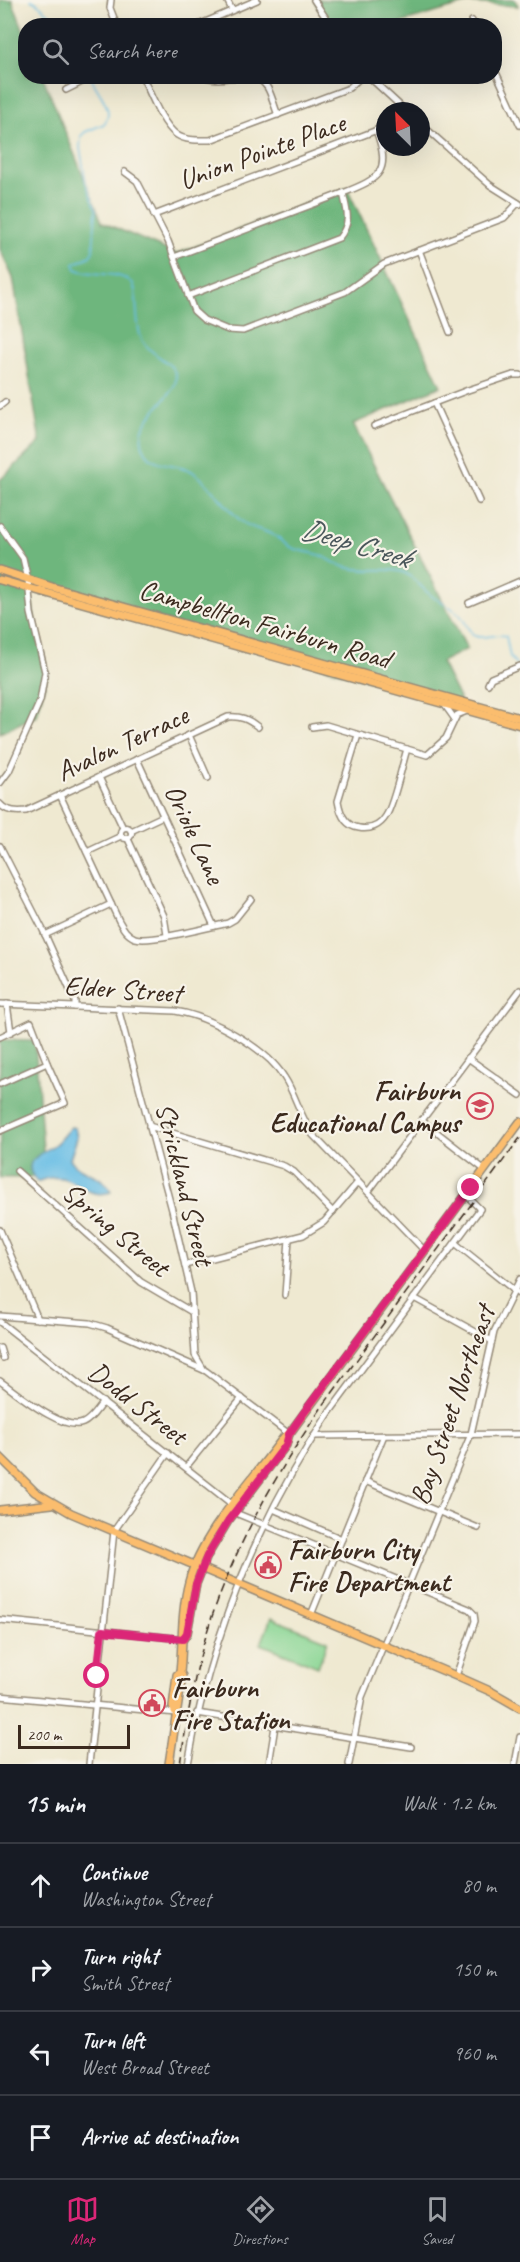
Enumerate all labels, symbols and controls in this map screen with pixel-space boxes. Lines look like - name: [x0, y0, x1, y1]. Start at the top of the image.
- search box: [18, 18, 502, 84]
- icon: search: [39, 35, 72, 68]
- text: Search here: [87, 37, 177, 65]
- north arrow: [376, 102, 430, 156]
- street label: Union Pointe Place: [174, 104, 352, 197]
- water label: Deep Creek: [297, 509, 421, 578]
- street label: Campbellton Fairburn Road: [136, 571, 398, 678]
- street label: Avalon Terrace: [51, 696, 195, 789]
- street label: Oriole Lane: [157, 779, 234, 891]
- street label: Elder Street: [63, 967, 187, 1011]
- place label: Fairburn Educational Campus: [270, 1073, 463, 1140]
- school or university icon: Fairburn Educational Campus: [465, 1091, 495, 1121]
- street label: Strickland Street: [148, 1099, 223, 1272]
- street label: Spring Street: [55, 1174, 179, 1286]
- route end: [457, 1174, 483, 1200]
- street label: Bay Street Northeast: [402, 1297, 504, 1509]
- street label: Dodd Street: [82, 1354, 196, 1454]
- place label: Fairburn City Fire Department: [288, 1532, 453, 1599]
- public building icon: Fairburn City Fire Department: [253, 1550, 283, 1580]
- route start: [83, 1662, 109, 1688]
- place label: Fairburn Fire Station: [172, 1670, 291, 1737]
- public building icon: Fairburn Fire Station: [137, 1688, 167, 1718]
- scale bar: [18, 1722, 130, 1750]
- text: 200 m: [27, 1725, 61, 1745]
- text: 15 min: [24, 1787, 85, 1820]
- text: Walk · 1.2 km: [402, 1791, 496, 1816]
- text: Continue: [81, 1859, 147, 1887]
- icon: ahead: [24, 1869, 57, 1902]
- text: 80 m: [462, 1873, 496, 1898]
- text: Washington Street: [81, 1887, 211, 1912]
- text: Turn right: [81, 1943, 158, 1971]
- icon: right: [24, 1953, 57, 1986]
- text: 150 m: [453, 1957, 496, 1982]
- text: Smith Street: [81, 1971, 169, 1996]
- text: Turn left: [81, 2027, 145, 2055]
- icon: left: [24, 2037, 57, 2070]
- text: 960 m: [453, 2041, 496, 2066]
- text: West Broad Street: [81, 2055, 209, 2080]
- icon: arrive: [24, 2121, 57, 2154]
- text: Arrive at destination: [81, 2123, 238, 2151]
- tab: Map: [66, 2193, 99, 2249]
- tab: Directions: [232, 2193, 288, 2249]
- tab: Saved: [421, 2193, 454, 2249]

